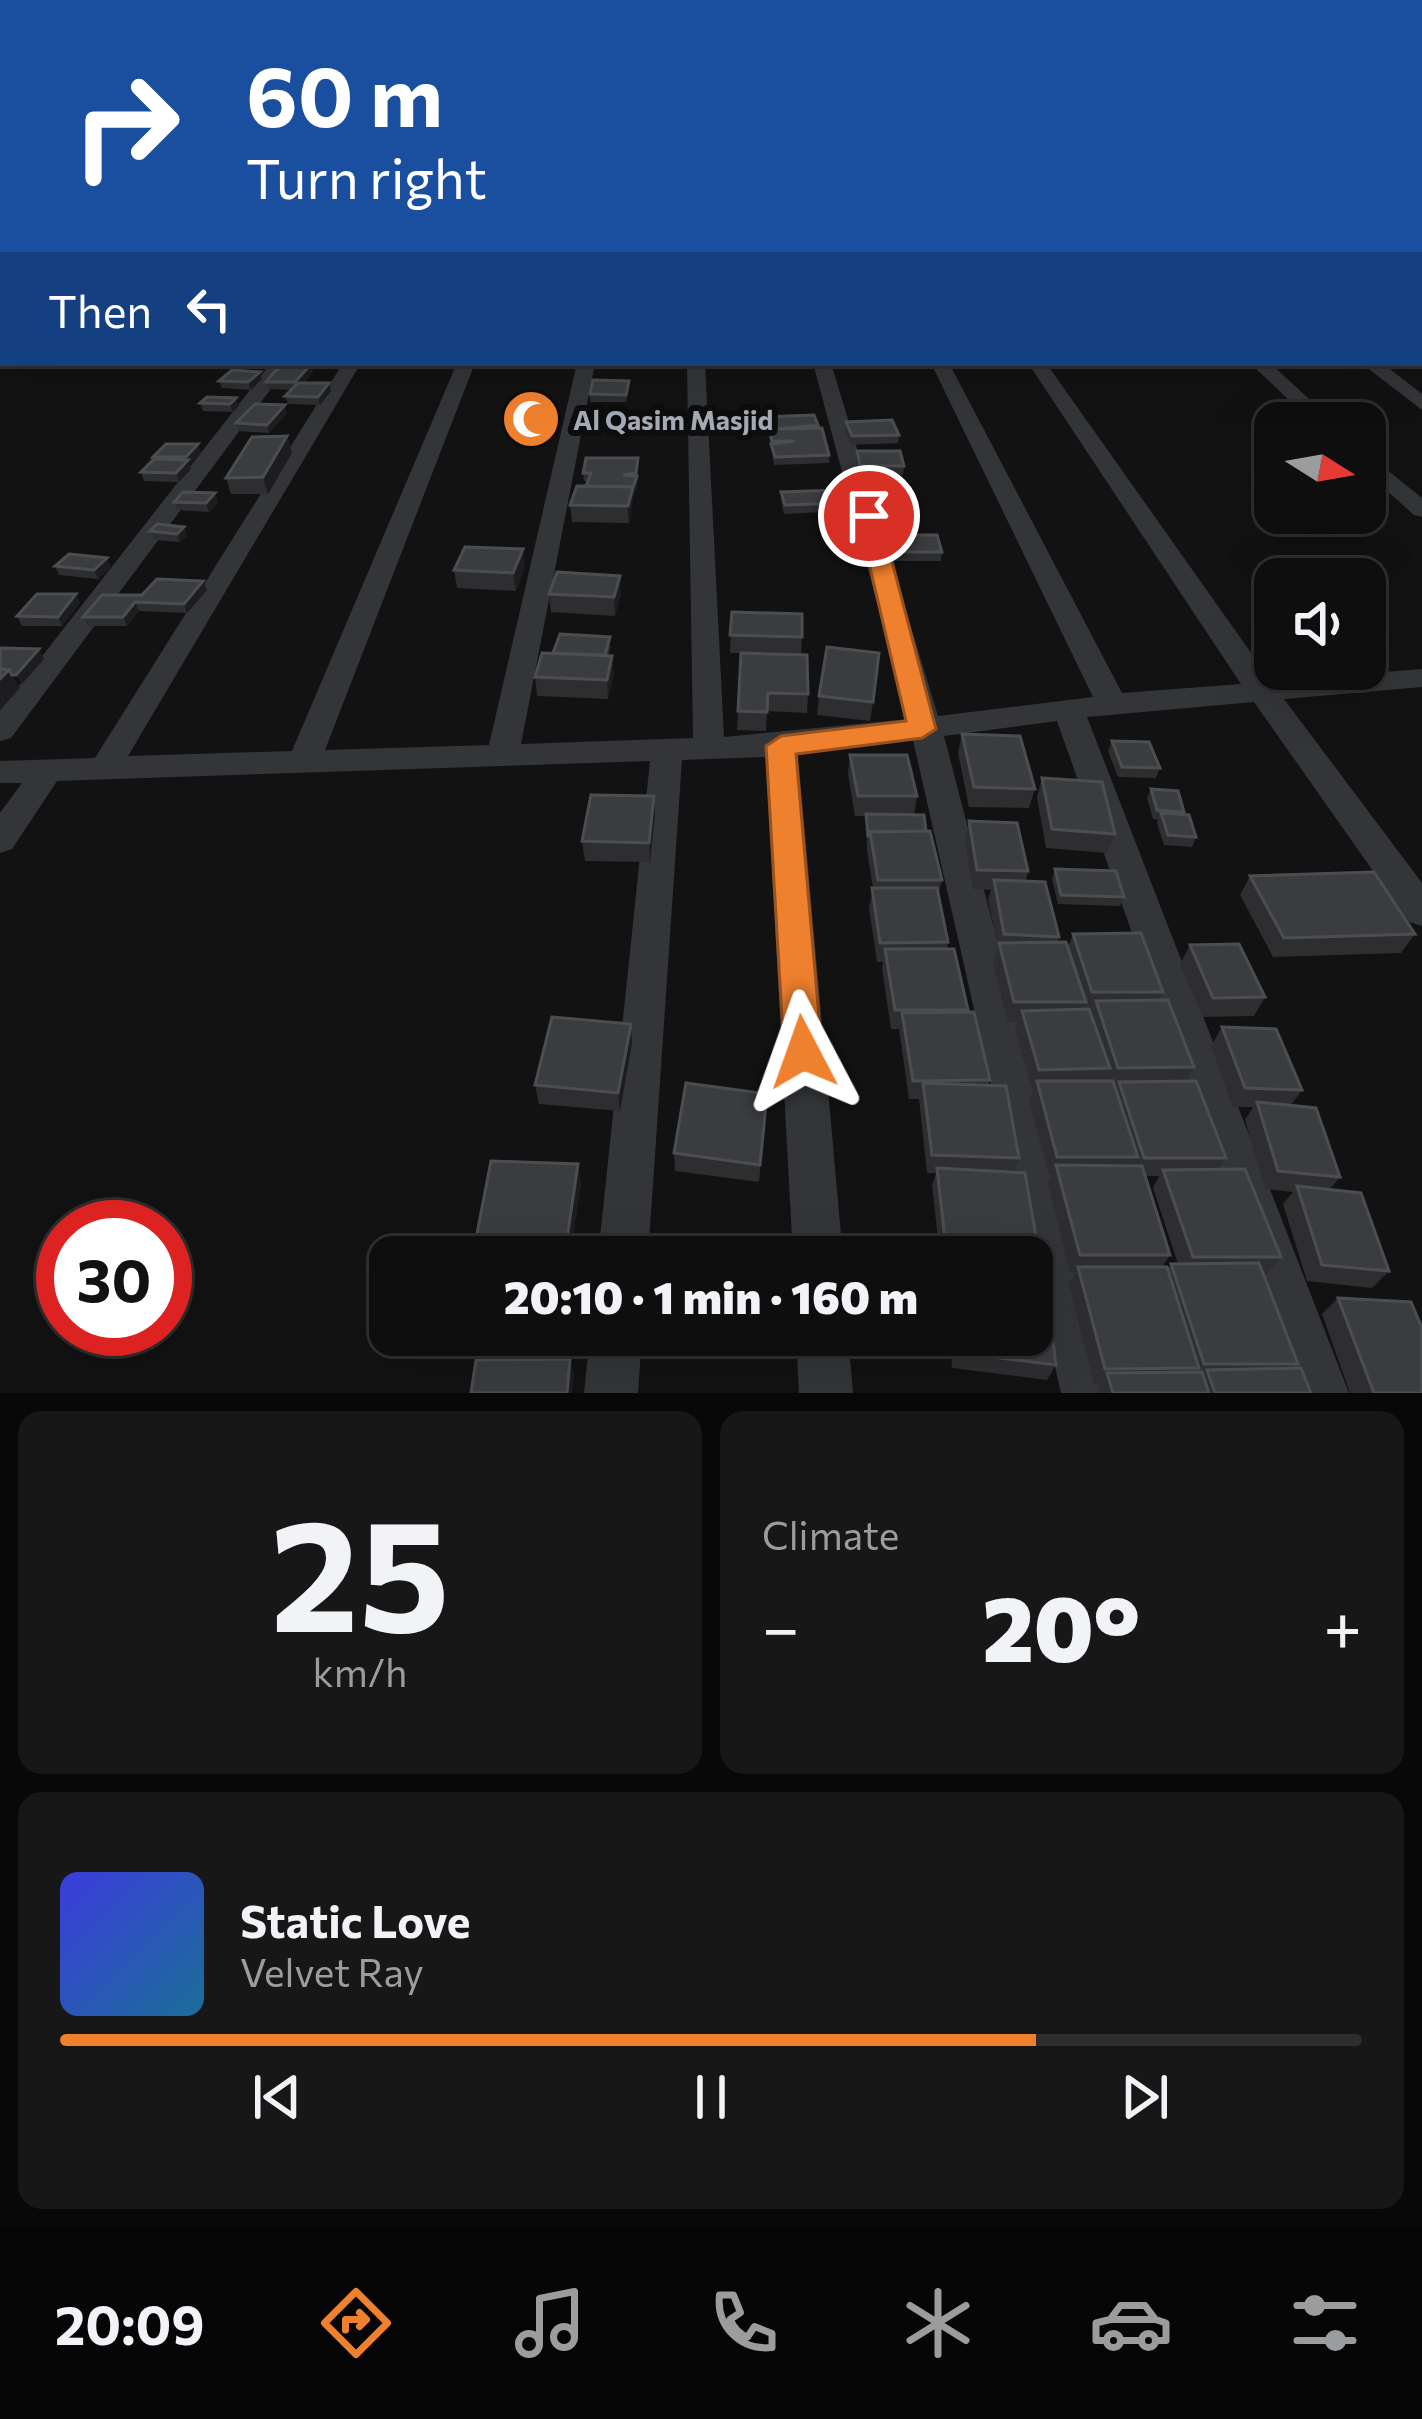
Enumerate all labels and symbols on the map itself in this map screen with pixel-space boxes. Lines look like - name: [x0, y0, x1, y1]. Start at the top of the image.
- mosque icon: Al Qasim Masjid: [500, 388, 562, 450]
- north arrow: [1254, 402, 1386, 534]
- place label: Al Qasim Masjid: [573, 403, 773, 436]
- pin: [818, 465, 920, 567]
- position arrow: [740, 989, 866, 1115]
- speed limit sign: 30: [36, 1200, 192, 1356]

